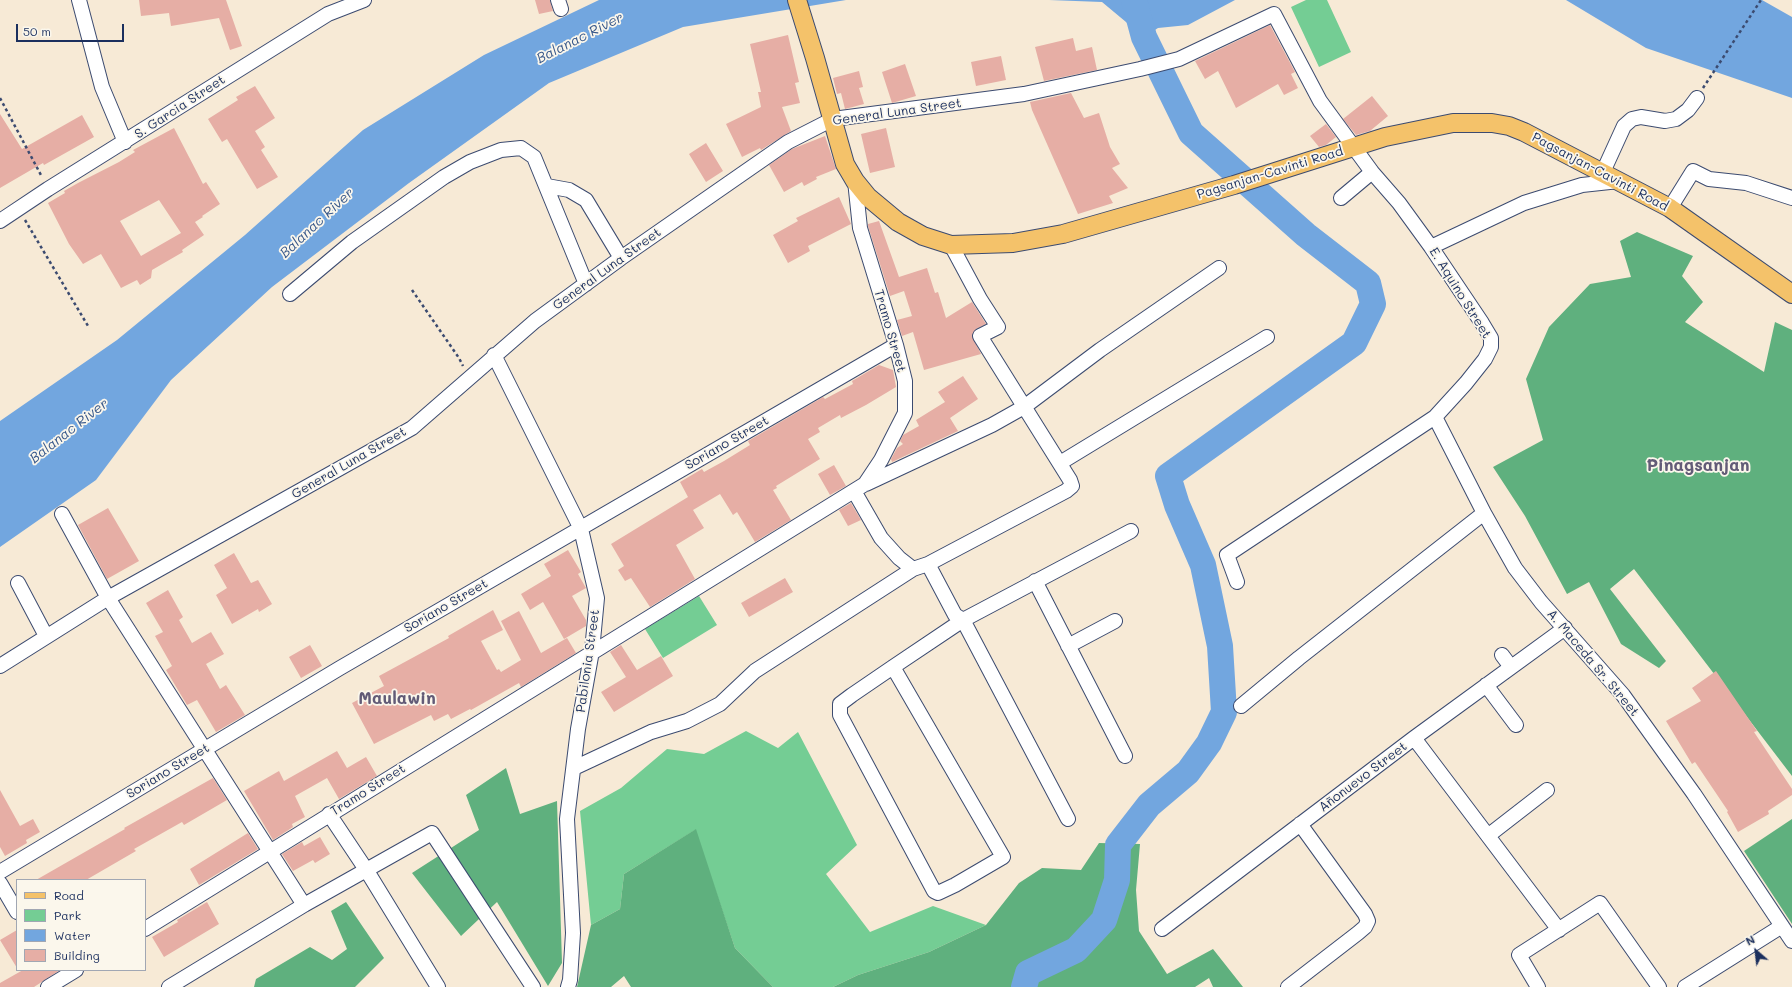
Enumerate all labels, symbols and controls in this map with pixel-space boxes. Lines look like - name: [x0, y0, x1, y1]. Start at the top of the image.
- water label: Balanac River: [534, 9, 626, 67]
- scale bar: [18, 16, 126, 42]
- text: 50 m: [23, 23, 51, 39]
- street label: S. Garcia Street: [132, 72, 228, 142]
- street label: General Luna Street: [832, 95, 962, 129]
- street label: Pagsanjan-Cavinti Road: [1529, 129, 1671, 215]
- street label: Pagsanjan-Cavinti Road: [1195, 143, 1345, 203]
- water label: Balanac River: [276, 184, 358, 262]
- street label: General Luna Street: [550, 225, 664, 313]
- street label: E. Aquino Street: [1426, 245, 1494, 341]
- street label: Tramo Street: [871, 288, 909, 374]
- water label: Balanac River: [26, 395, 112, 467]
- street label: Soriano Street: [682, 413, 772, 473]
- street label: General Luna Street: [289, 424, 409, 502]
- district label: Pinagsanjan: [1646, 456, 1750, 476]
- street label: Soriano Street: [401, 576, 491, 636]
- street label: A. Maceda Sr. Street: [1544, 606, 1642, 720]
- street label: Pabilonia Street: [573, 608, 603, 714]
- district label: Maulawin: [358, 689, 436, 709]
- street label: Añonuevo Street: [1316, 739, 1410, 815]
- street label: Soriano Street: [124, 740, 212, 802]
- street label: Tramo Street: [328, 761, 408, 819]
- legend: [16, 879, 146, 971]
- text: Road: [54, 887, 84, 903]
- text: Park: [54, 907, 81, 923]
- text: Water: [54, 927, 91, 943]
- north arrow: [1736, 931, 1776, 971]
- text: N: [1743, 931, 1757, 949]
- text: Building: [54, 947, 100, 963]

